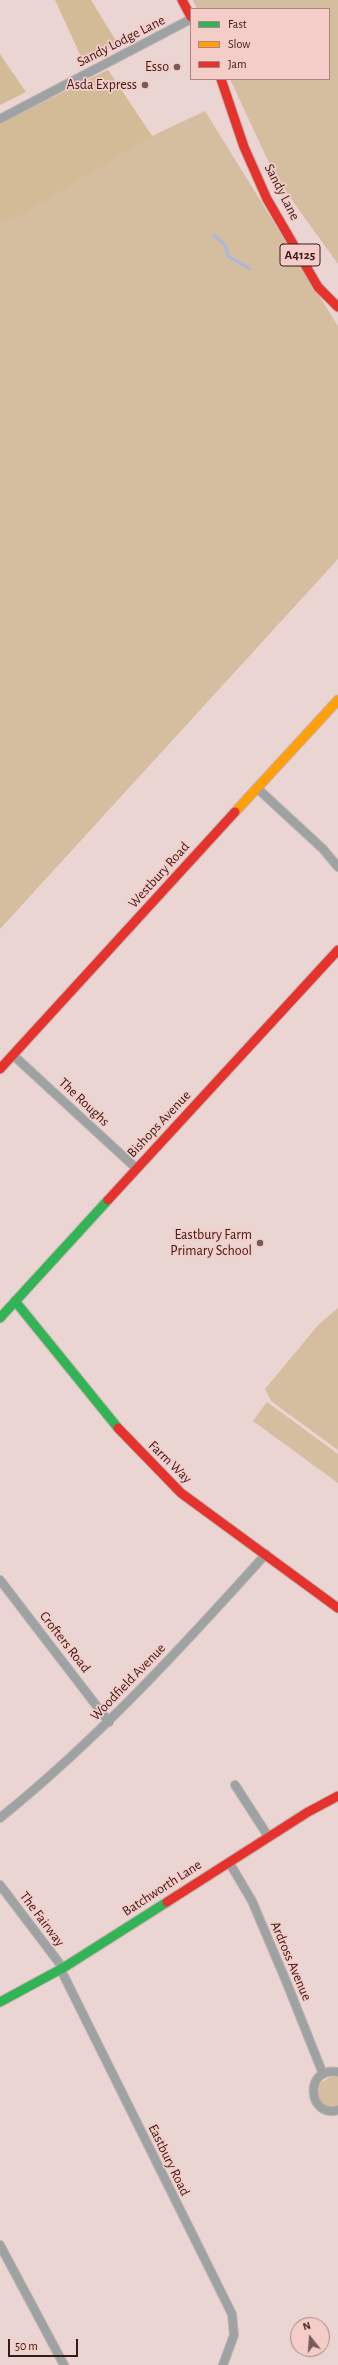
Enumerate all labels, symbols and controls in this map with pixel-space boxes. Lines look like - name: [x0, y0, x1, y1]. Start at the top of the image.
- legend: [190, 8, 330, 80]
- street label: Sandy Lodge Lane: [74, 12, 168, 70]
- text: Fast: [228, 18, 247, 30]
- text: Slow: [228, 38, 250, 50]
- text: Jam: [228, 58, 247, 70]
- place label: Esso: [145, 59, 169, 75]
- marker: Esso: [172, 62, 182, 72]
- place label: Asda Express: [67, 77, 137, 93]
- marker: Asda Express: [140, 80, 150, 90]
- street label: Sandy Lane: [261, 161, 303, 223]
- road number: A4125: [280, 244, 320, 266]
- street label: Westbury Road: [125, 839, 193, 911]
- street label: The Roughs: [55, 1074, 113, 1130]
- street label: Bishops Avenue: [124, 1087, 194, 1161]
- place label: Eastbury Farm Primary School: [170, 1227, 252, 1260]
- marker: Eastbury Farm Primary School: [255, 1238, 265, 1248]
- street label: Farm Way: [145, 1437, 195, 1487]
- street label: Crofters Road: [36, 1608, 94, 1676]
- street label: Woodfield Avenue: [87, 1640, 169, 1724]
- street label: Batchworth Lane: [119, 1856, 205, 1920]
- street label: The Fairway: [16, 1888, 68, 1950]
- street label: Ardross Avenue: [267, 1919, 315, 2003]
- street label: Eastbury Road: [144, 2121, 194, 2199]
- north arrow: [290, 2317, 330, 2357]
- text: N: [301, 2320, 312, 2332]
- scale bar: [10, 2331, 80, 2357]
- text: 50 m: [15, 2340, 38, 2352]

